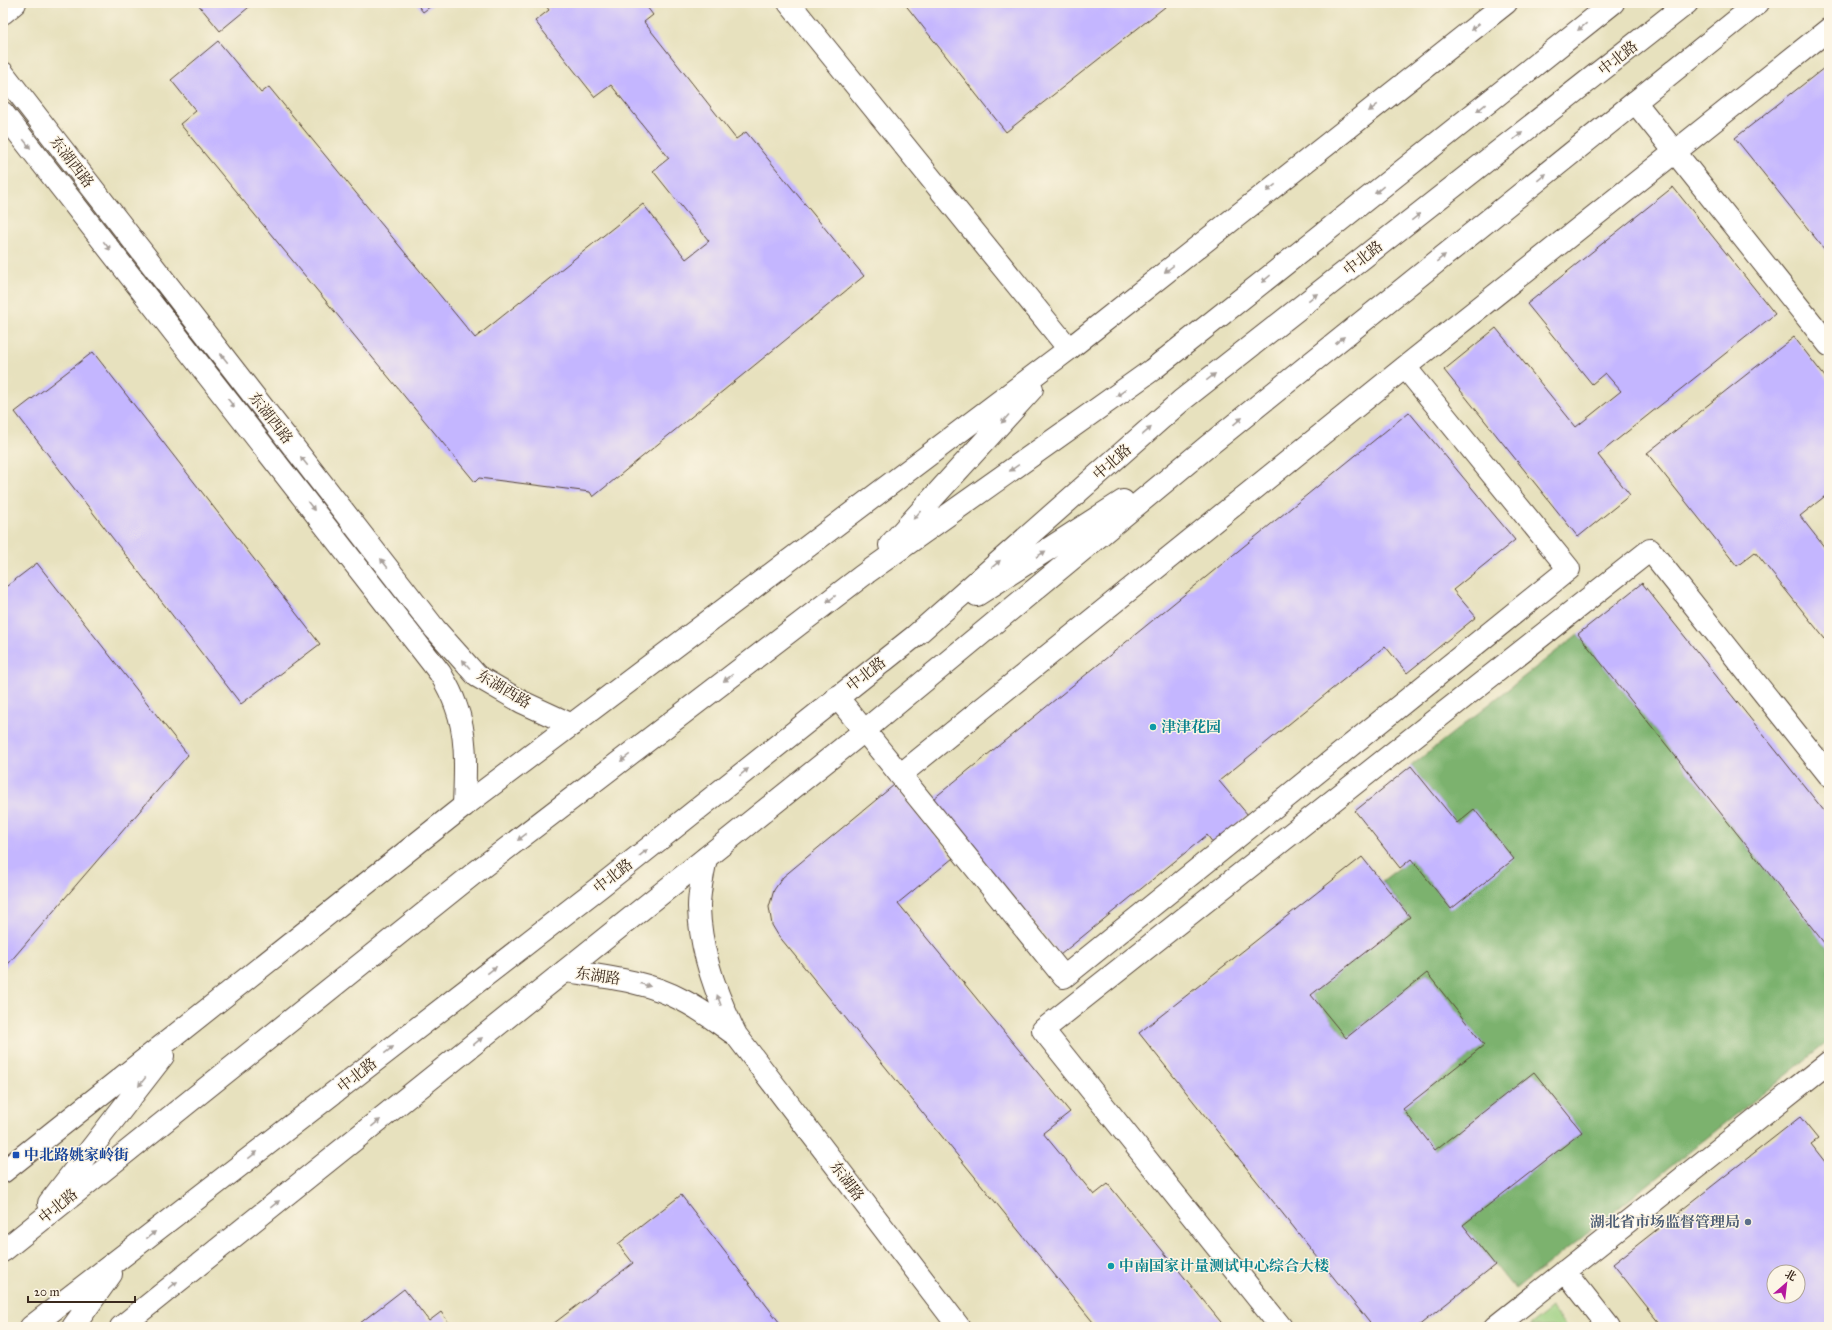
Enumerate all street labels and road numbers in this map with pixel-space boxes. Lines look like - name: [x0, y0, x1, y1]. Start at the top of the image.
- street label: 中北路: [1595, 37, 1641, 79]
- street label: 东湖西路: [46, 133, 98, 191]
- street label: 中北路: [1340, 237, 1386, 279]
- street label: 东湖西路: [245, 389, 297, 447]
- street label: 中北路: [1089, 440, 1135, 484]
- street label: 中北路: [843, 653, 889, 695]
- street label: 东湖西路: [474, 666, 534, 712]
- street label: 中北路: [590, 855, 636, 897]
- street label: 东湖路: [574, 964, 622, 988]
- street label: 中北路: [334, 1054, 380, 1096]
- street label: 东湖路: [826, 1158, 868, 1204]
- street label: 中北路: [35, 1185, 81, 1227]

